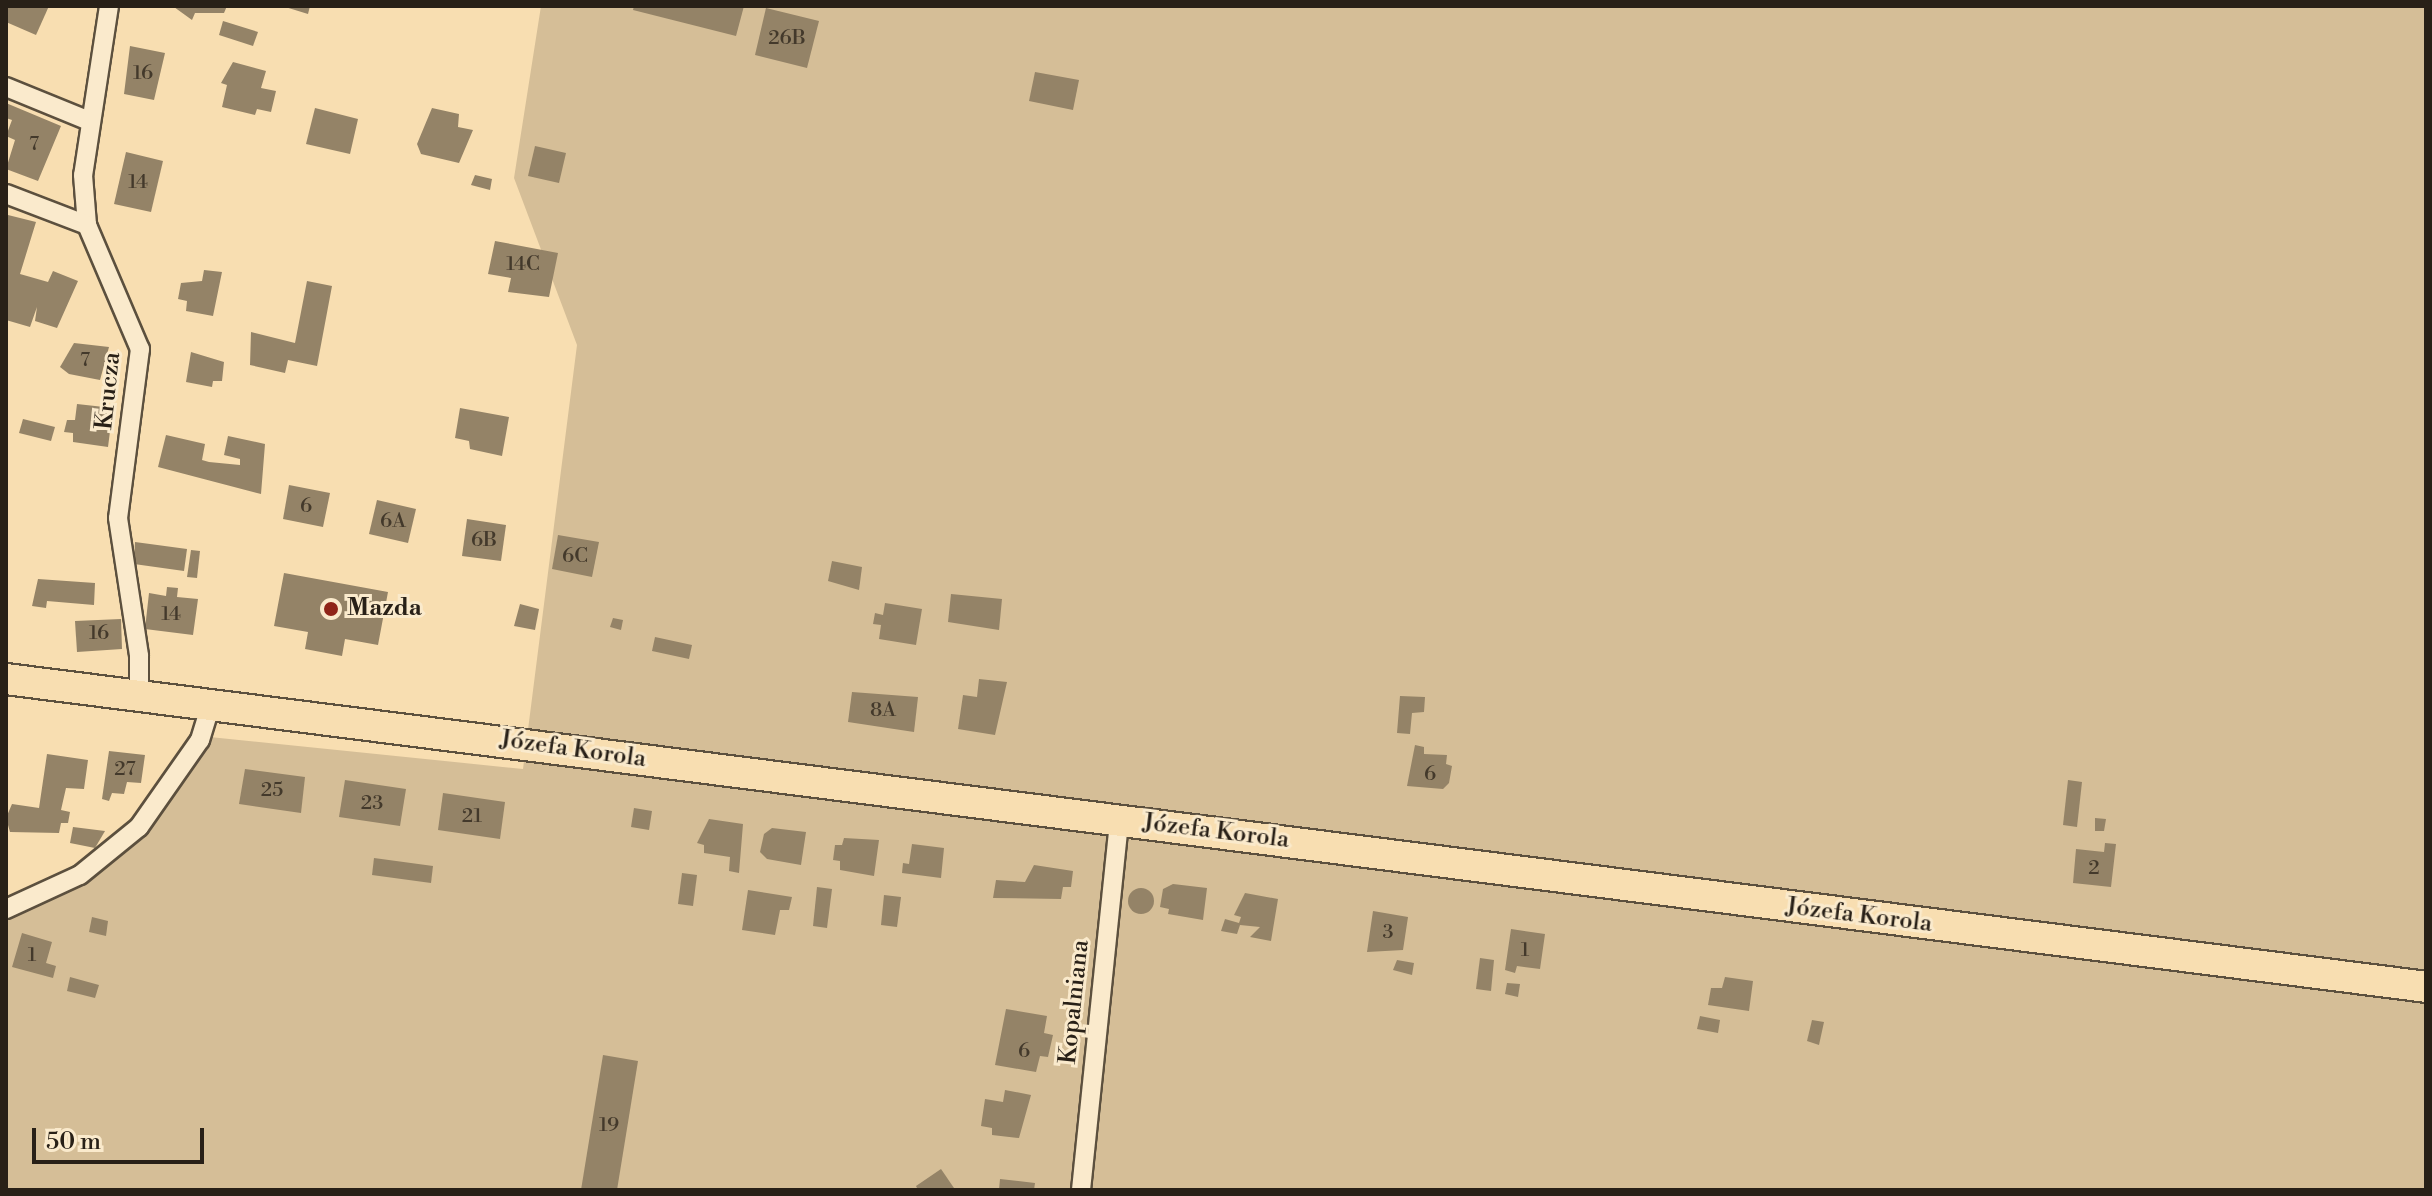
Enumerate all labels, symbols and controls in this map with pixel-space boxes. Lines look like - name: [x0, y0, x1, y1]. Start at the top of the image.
- house number: 26B: [768, 26, 806, 50]
- house number: 16: [133, 61, 153, 85]
- house number: 7: [29, 132, 39, 156]
- house number: 14: [128, 170, 148, 194]
- house number: 14C: [506, 252, 540, 276]
- house number: 7: [80, 348, 90, 372]
- street label: Krucza: [91, 351, 127, 431]
- house number: 6: [300, 494, 312, 518]
- house number: 6A: [380, 509, 406, 533]
- house number: 6B: [471, 528, 497, 552]
- house number: 6C: [562, 544, 588, 568]
- place label: Mazda: [347, 595, 422, 623]
- marker: Mazda: [322, 600, 340, 618]
- house number: 14: [161, 602, 181, 626]
- house number: 16: [89, 621, 109, 645]
- house number: 8A: [870, 698, 896, 722]
- street label: Józefa Korola: [498, 726, 648, 774]
- house number: 27: [114, 757, 136, 781]
- house number: 6: [1424, 762, 1436, 786]
- house number: 25: [261, 778, 283, 802]
- house number: 23: [361, 791, 383, 815]
- house number: 21: [462, 804, 482, 828]
- street label: Józefa Korola: [1141, 809, 1291, 855]
- house number: 2: [2088, 856, 2100, 880]
- street label: Józefa Korola: [1784, 893, 1934, 939]
- house number: 3: [1382, 920, 1394, 944]
- street label: Kopalniana: [1054, 938, 1096, 1066]
- house number: 1: [1521, 938, 1529, 962]
- house number: 1: [28, 943, 36, 967]
- house number: 6: [1018, 1039, 1030, 1063]
- scale bar: [36, 1112, 208, 1162]
- house number: 19: [599, 1113, 619, 1137]
- text: 50 m: [46, 1127, 101, 1157]

